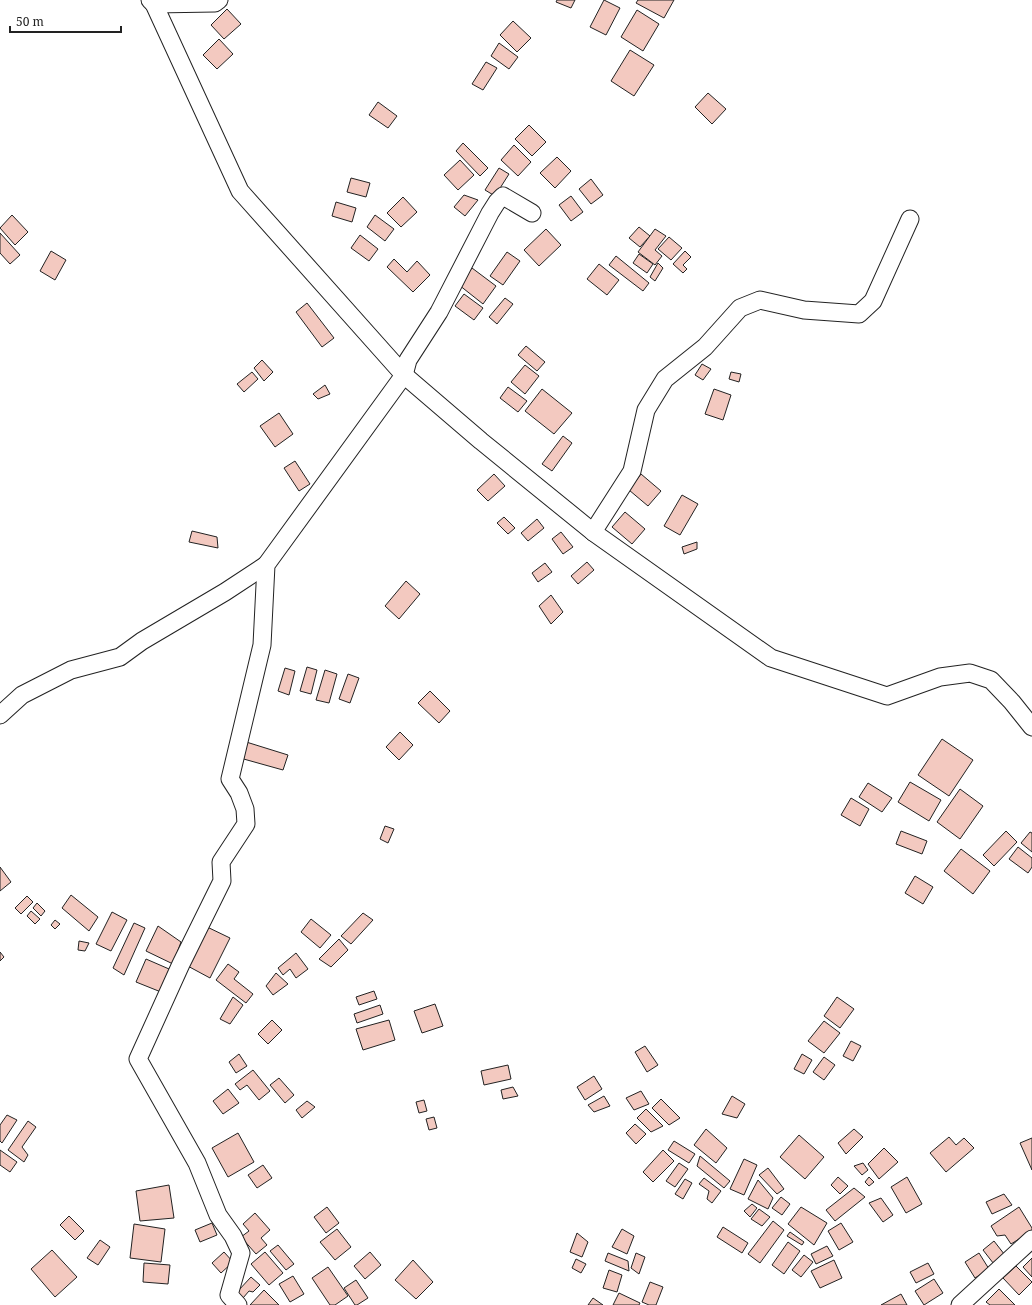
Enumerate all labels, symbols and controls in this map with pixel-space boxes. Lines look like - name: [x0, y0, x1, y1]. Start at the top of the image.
- scale bar: [10, 8, 121, 34]
- text: 50 m: [16, 13, 44, 30]

